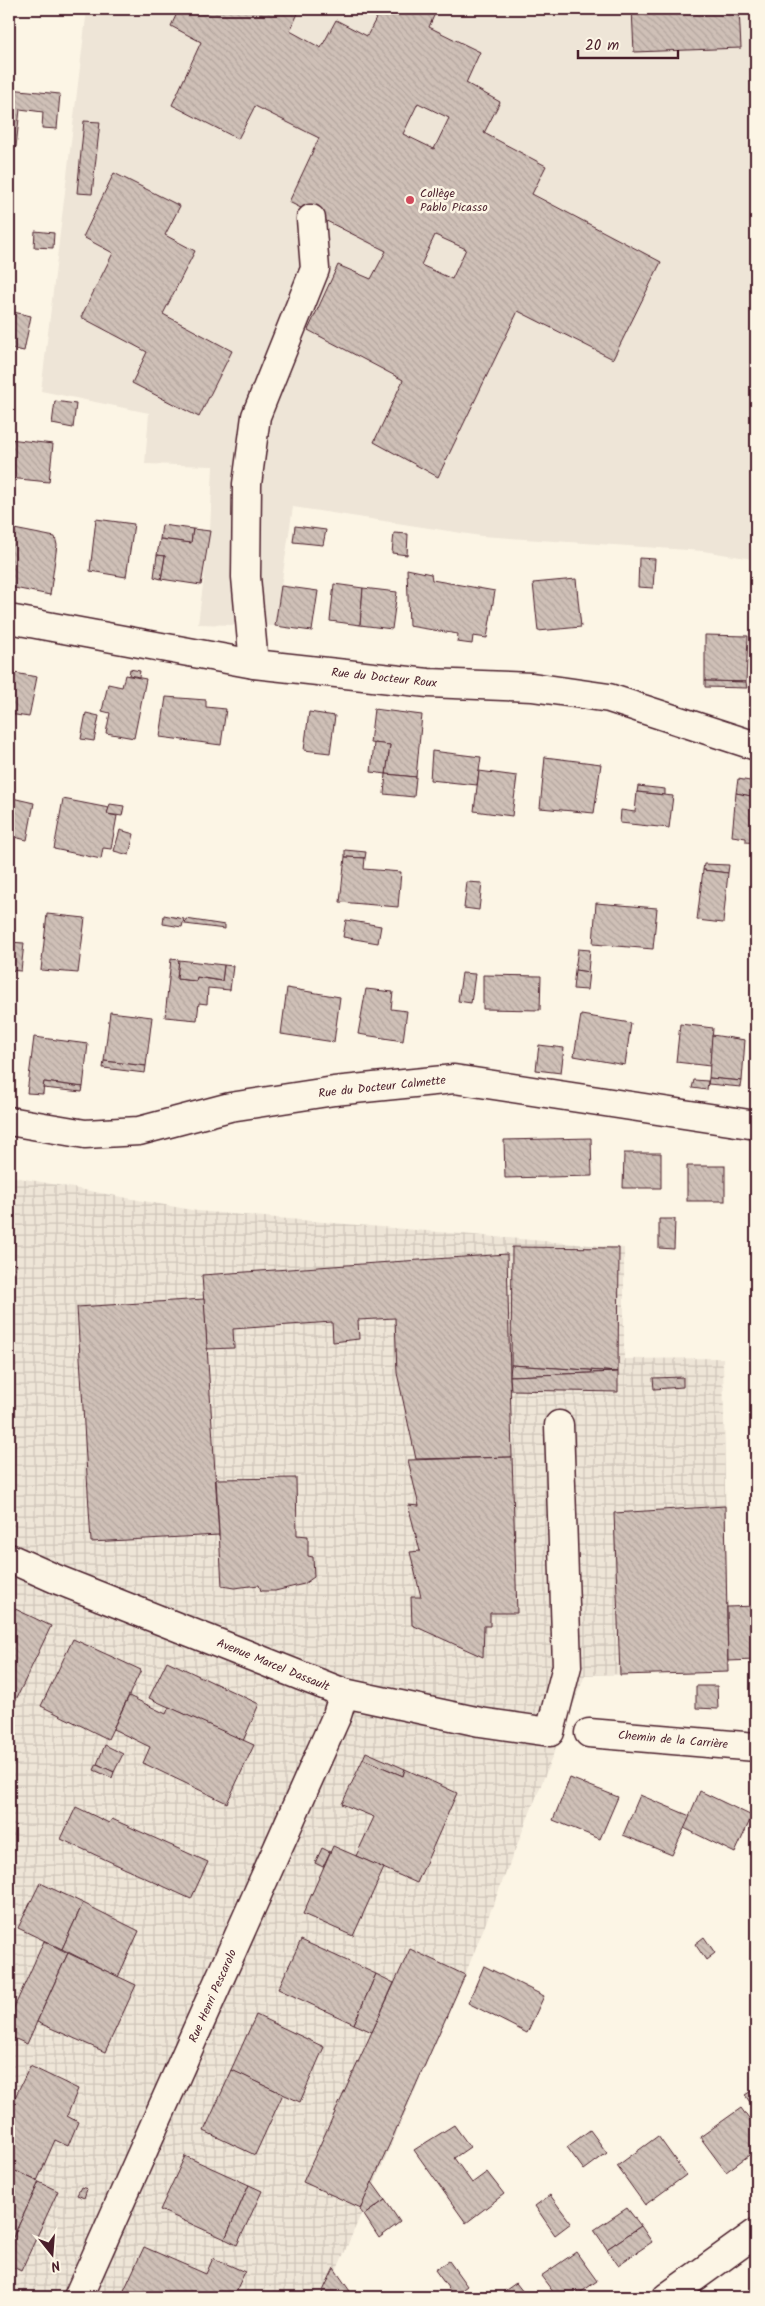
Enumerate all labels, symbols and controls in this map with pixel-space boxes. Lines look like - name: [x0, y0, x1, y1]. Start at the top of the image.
- scale bar: [578, 28, 678, 60]
- text: 20 m: [585, 34, 619, 58]
- place label: Collège Pablo Picasso: [420, 184, 488, 217]
- marker: Collège Pablo Picasso: [404, 194, 416, 206]
- street label: Rue du Docteur Roux: [330, 663, 439, 693]
- street label: Rue du Docteur Calmette: [317, 1071, 447, 1103]
- street label: Avenue Marcel Dassault: [214, 1634, 333, 1696]
- street label: Chemin de la Carrière: [617, 1726, 729, 1754]
- street label: Rue Henri Pescarolo: [184, 1946, 242, 2046]
- north arrow: [28, 2228, 78, 2278]
- text: N: [48, 2254, 63, 2277]

